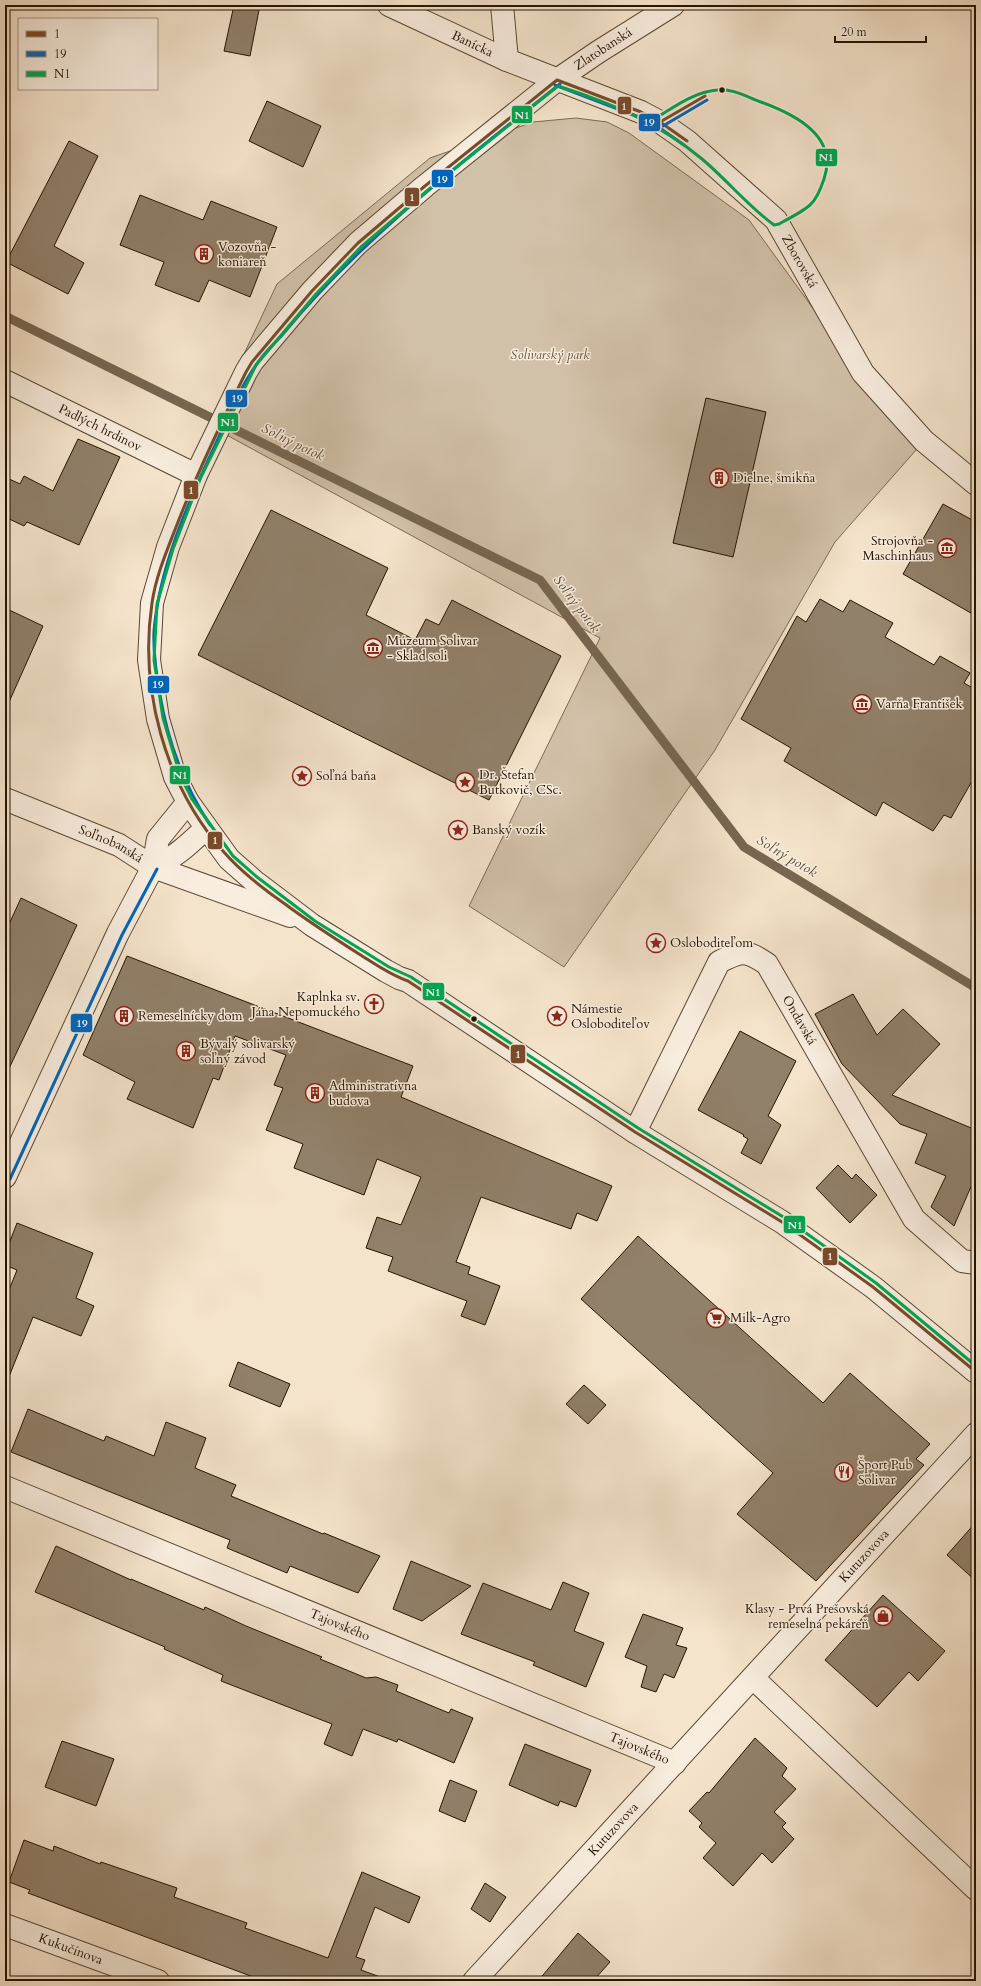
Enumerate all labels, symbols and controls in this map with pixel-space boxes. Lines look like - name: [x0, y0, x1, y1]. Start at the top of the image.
- legend: [18, 18, 158, 90]
- scale bar: [835, 18, 926, 44]
- street label: Zlatobanská: [570, 23, 636, 75]
- text: 20 m: [841, 24, 868, 40]
- text: 1: [54, 26, 60, 42]
- street label: Banícka: [449, 26, 496, 61]
- text: 19: [54, 46, 66, 62]
- text: N1: [54, 66, 70, 82]
- unlabelled marker: [717, 85, 727, 95]
- line badge: 1: [617, 96, 632, 115]
- text: 1: [621, 99, 627, 114]
- line badge: N1: [511, 105, 533, 124]
- text: N1: [514, 108, 530, 123]
- line badge: 19: [638, 113, 661, 132]
- text: 19: [643, 115, 655, 130]
- line badge: N1: [815, 148, 838, 167]
- text: N1: [818, 150, 834, 165]
- line badge: 19: [431, 169, 454, 188]
- text: 19: [436, 172, 448, 187]
- line badge: 1: [404, 187, 420, 207]
- text: 1: [409, 190, 415, 205]
- street label: Zborovská: [777, 231, 822, 292]
- place label: Vozovňa - koniareň: [218, 238, 276, 271]
- building icon: Vozovňa - koniareň: [193, 243, 215, 265]
- park label: Solivarský park: [510, 346, 590, 364]
- line badge: 19: [225, 389, 248, 408]
- text: 19: [231, 391, 243, 406]
- street label: Padlých hrdinov: [56, 400, 145, 456]
- line badge: N1: [217, 412, 239, 432]
- text: N1: [220, 415, 236, 430]
- water label: Soľný potok: [258, 419, 328, 465]
- building icon: Dielne, šmikňa: [708, 467, 730, 489]
- place label: Dielne, šmikňa: [733, 469, 816, 487]
- line badge: 1: [183, 480, 199, 500]
- text: 1: [188, 483, 194, 498]
- place label: Strojovňa - Maschinhaus: [862, 532, 933, 565]
- museum icon: Strojovňa - Maschinhaus: [936, 537, 958, 559]
- water label: Soľný potok: [549, 571, 605, 637]
- place label: Múzeum Solivar - Sklad soli: [387, 632, 477, 665]
- museum icon: Múzeum Solivar - Sklad soli: [362, 637, 384, 659]
- line badge: 19: [147, 675, 170, 694]
- text: 19: [152, 677, 164, 692]
- museum icon: Varňa František: [851, 693, 873, 715]
- place label: Varňa František: [876, 695, 963, 713]
- line badge: N1: [169, 765, 191, 785]
- place icon: Soľná baňa: [291, 765, 313, 787]
- place label: Dr. Štefan Butkovič, CSc.: [479, 766, 562, 799]
- place label: Soľná baňa: [316, 767, 377, 785]
- text: N1: [172, 768, 188, 783]
- place icon: Dr. Štefan Butkovič, CSc.: [454, 771, 476, 793]
- place icon: Banský vozík: [447, 819, 469, 841]
- street label: Soľnobanská: [76, 821, 147, 867]
- place label: Banský vozík: [472, 821, 546, 839]
- water label: Soľný potok: [753, 830, 821, 882]
- line badge: 1: [207, 831, 223, 850]
- text: 1: [212, 833, 218, 848]
- place icon: Osloboditeľom: [645, 932, 667, 954]
- place label: Osloboditeľom: [670, 934, 753, 952]
- line badge: N1: [422, 982, 445, 1001]
- text: N1: [425, 985, 441, 1000]
- place label: Kaplnka sv. Jána Nepomuckého: [249, 988, 360, 1021]
- street label: Ondavská: [778, 992, 821, 1049]
- church icon: Kaplnka sv. Jána Nepomuckého: [363, 993, 385, 1015]
- place label: Námestie Osloboditeľov: [571, 1000, 650, 1033]
- building icon: Remeselnícky dom: [113, 1005, 135, 1027]
- place icon: Námestie Osloboditeľov: [546, 1005, 568, 1027]
- place label: Remeselnícky dom: [138, 1007, 243, 1025]
- line badge: 19: [70, 1013, 93, 1033]
- unlabelled marker: [469, 1014, 479, 1024]
- text: 19: [76, 1016, 88, 1031]
- place label: Bývalý solivarský soľný závod: [200, 1035, 295, 1068]
- building icon: Bývalý solivarský soľný závod: [175, 1040, 197, 1062]
- line badge: 1: [510, 1044, 526, 1064]
- text: 1: [515, 1047, 521, 1062]
- place label: Administratívna budova: [329, 1077, 417, 1110]
- building icon: Administratívna budova: [304, 1082, 326, 1104]
- line badge: N1: [783, 1215, 806, 1234]
- text: N1: [787, 1218, 803, 1233]
- line badge: 1: [822, 1247, 838, 1266]
- text: 1: [827, 1249, 833, 1264]
- supermarket icon: Milk-Agro: [705, 1307, 727, 1329]
- place label: Milk-Agro: [730, 1309, 790, 1327]
- place label: Šport Pub Solivar: [858, 1456, 913, 1489]
- restaurant icon: Šport Pub Solivar: [833, 1461, 855, 1483]
- street label: Kutuzovova: [835, 1525, 894, 1587]
- place label: Klasy - Prvá Prešovská remeselná pekáreň: [745, 1600, 870, 1633]
- street label: Tajovského: [307, 1604, 373, 1645]
- shop icon: Klasy - Prvá Prešovská remeselná pekáreň: [872, 1605, 894, 1627]
- street label: Tajovského: [606, 1728, 672, 1769]
- street label: Kutuzovova: [584, 1798, 643, 1860]
- street label: Kukučínova: [36, 1929, 106, 1969]

